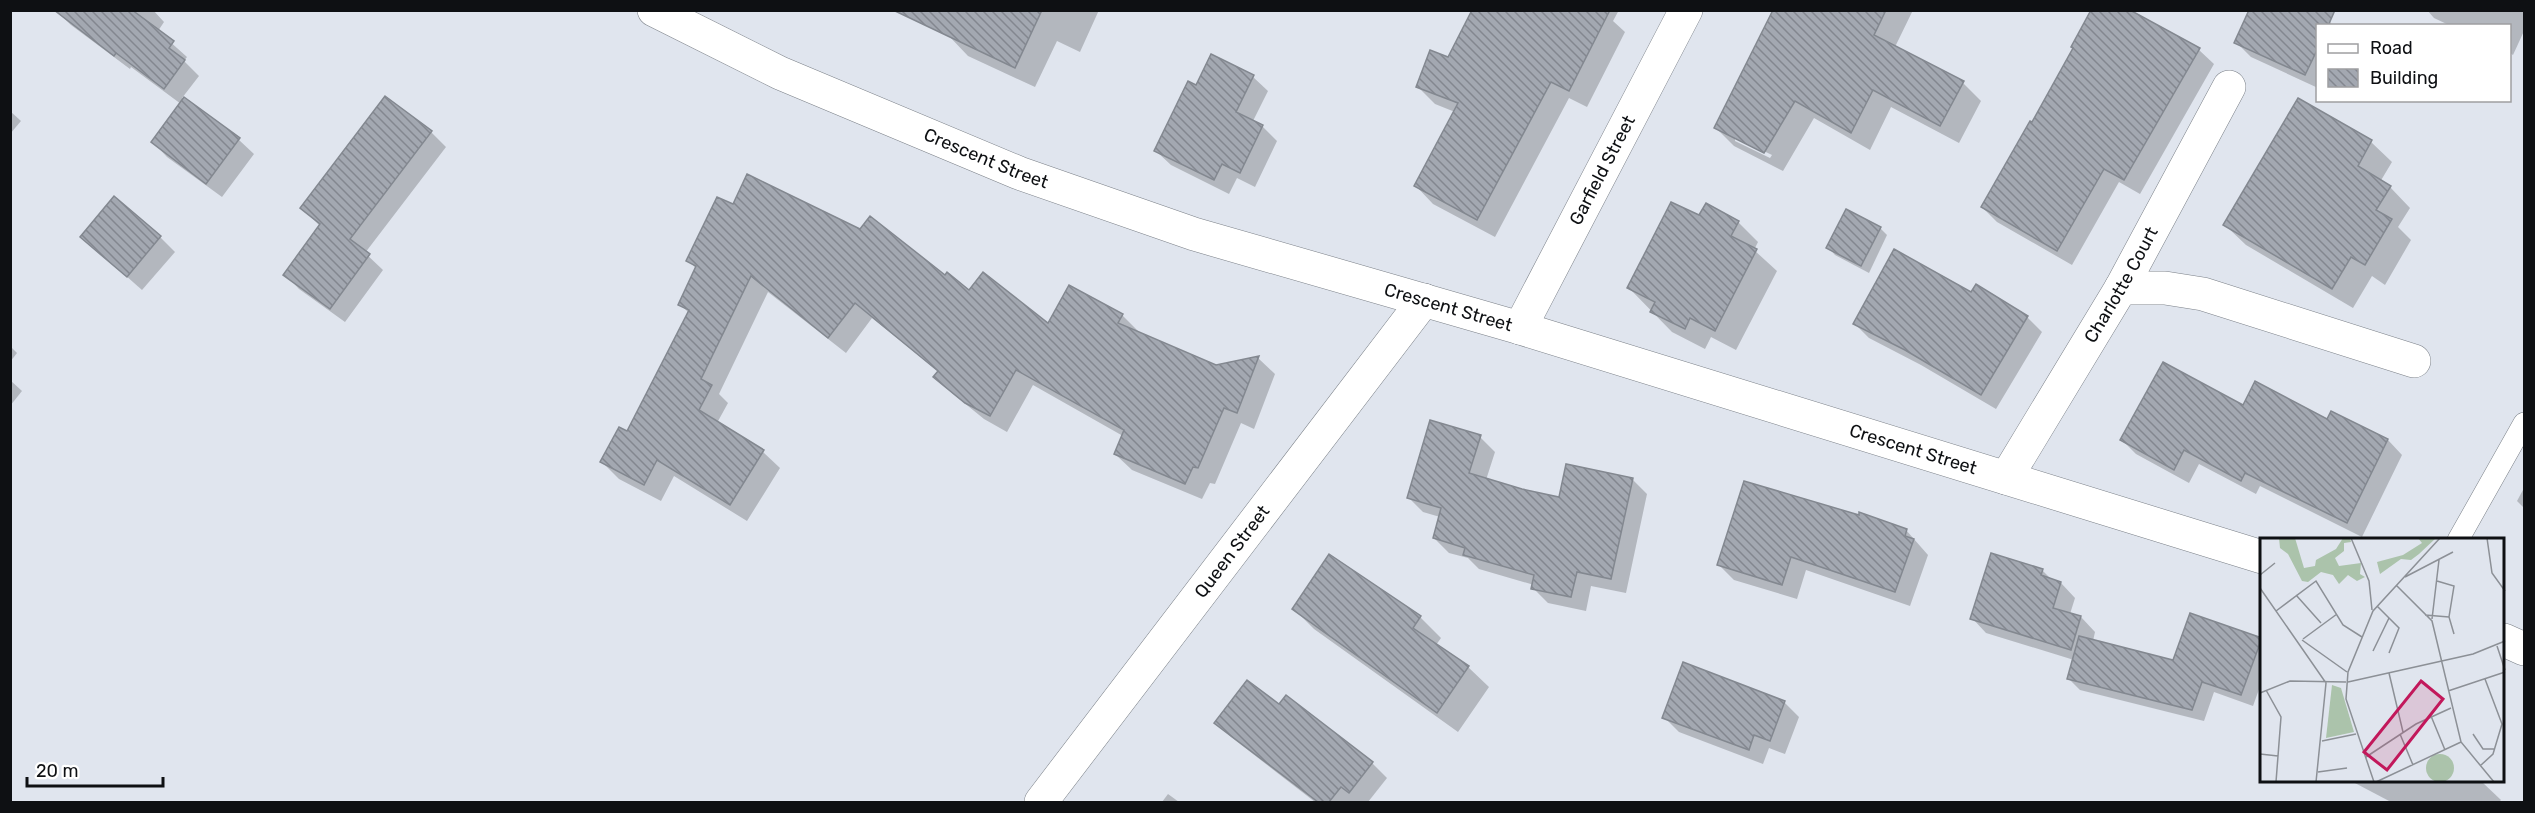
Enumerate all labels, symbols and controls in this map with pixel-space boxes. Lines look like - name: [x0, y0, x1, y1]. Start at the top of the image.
- legend: [2316, 24, 2511, 102]
- text: Road: [2370, 37, 2413, 59]
- text: Building: [2370, 67, 2438, 89]
- street label: Garfield Street: [1565, 112, 1640, 229]
- street label: Crescent Street: [921, 123, 1051, 193]
- street label: Charlotte Court: [2079, 223, 2163, 347]
- street label: Crescent Street: [1382, 278, 1515, 336]
- street label: Crescent Street: [1847, 419, 1980, 479]
- street label: Queen Street: [1190, 501, 1274, 602]
- inset map: [2260, 538, 2505, 783]
- scale bar: [27, 750, 164, 788]
- text: 20 m: [36, 760, 78, 782]

